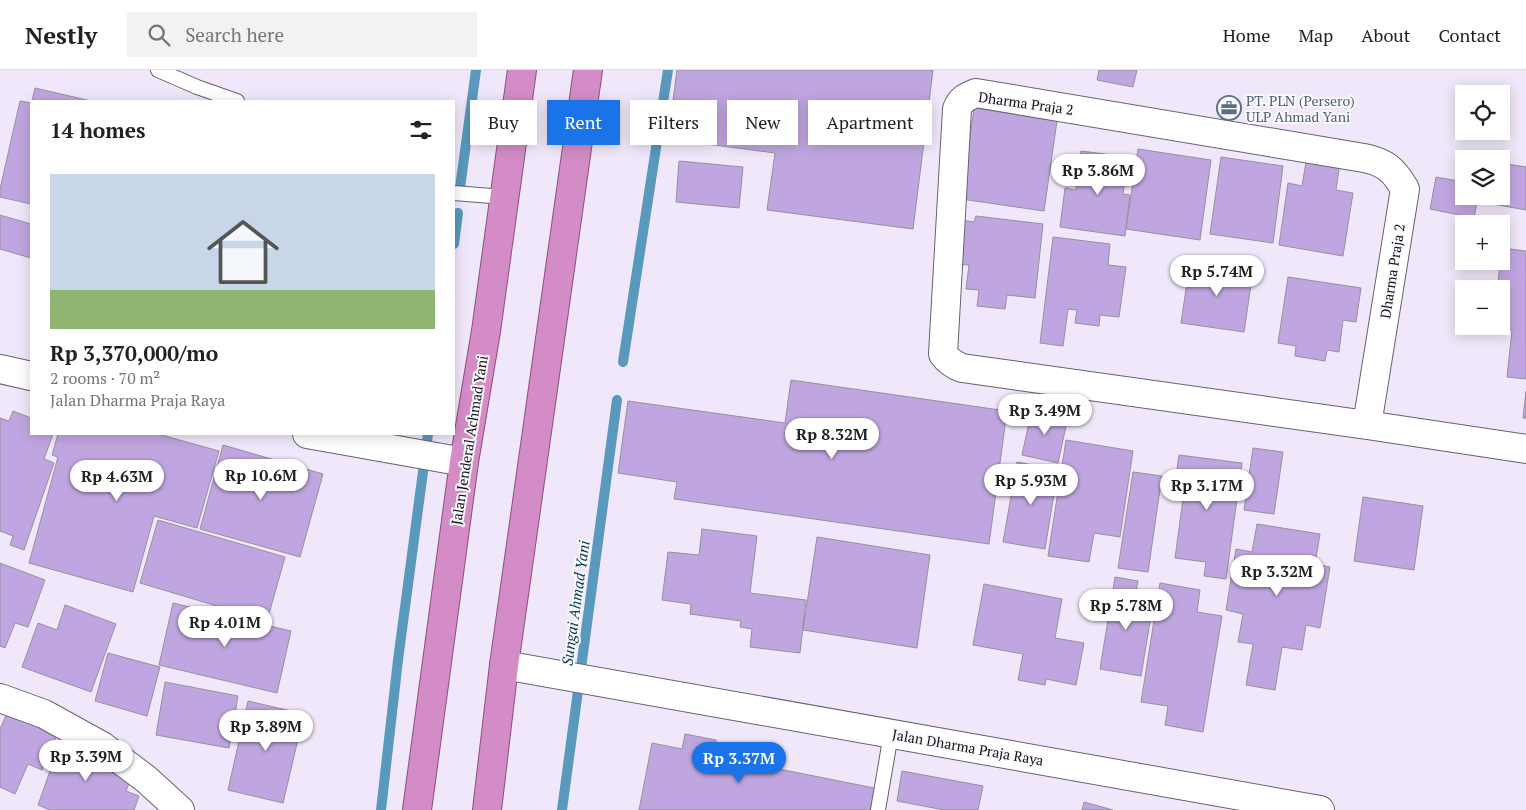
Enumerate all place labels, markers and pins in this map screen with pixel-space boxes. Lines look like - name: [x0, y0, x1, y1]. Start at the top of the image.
- place label: PT. PLN (Persero) ULP Ahmad Yani: [1246, 91, 1355, 126]
- office icon: PT. PLN (Persero) ULP Ahmad Yani: [1216, 95, 1242, 121]
- pin: Rp 3.86M: [1046, 154, 1150, 196]
- pin: Rp 5.74M: [1165, 254, 1269, 297]
- pin: Rp 3.49M: [993, 394, 1097, 436]
- pin: Rp 8.32M: [780, 418, 884, 460]
- pin: Rp 10.6M: [209, 458, 313, 501]
- pin: Rp 4.63M: [65, 460, 169, 502]
- pin: Rp 5.93M: [979, 464, 1083, 506]
- pin: Rp 3.17M: [1155, 468, 1259, 511]
- pin: Rp 3.32M: [1225, 554, 1329, 597]
- pin: Rp 5.78M: [1074, 588, 1178, 631]
- pin: Rp 4.01M: [173, 606, 277, 648]
- pin: Rp 3.89M: [214, 710, 318, 752]
- pin: Rp 3.39M: [34, 740, 138, 782]
- pin: Rp 3.37M: [687, 742, 791, 784]

